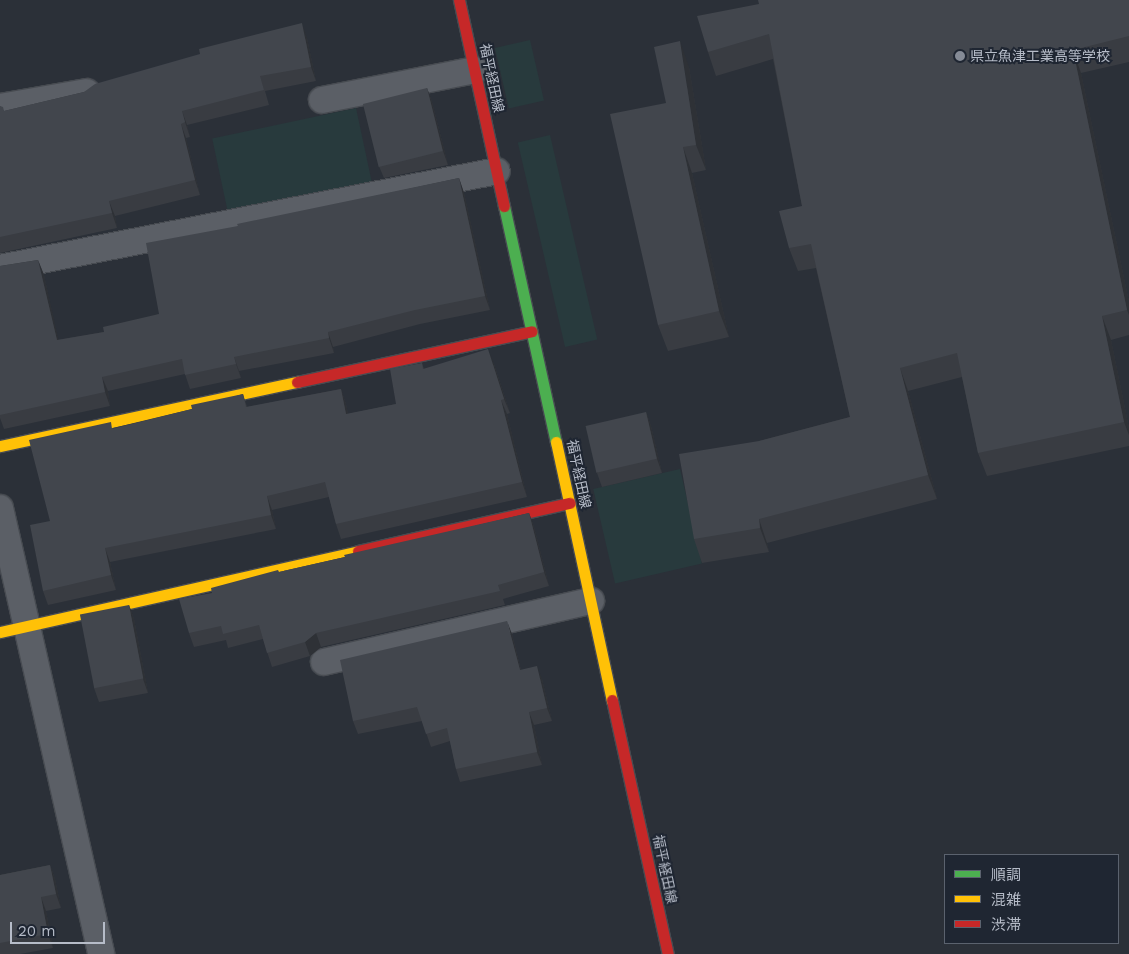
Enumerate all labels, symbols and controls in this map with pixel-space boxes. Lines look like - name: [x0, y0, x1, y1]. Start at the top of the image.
- street label: 福平経田線: [477, 42, 507, 114]
- place label: 県立魚津工業高等学校: [970, 48, 1110, 64]
- marker: 県立魚津工業高等学校: [954, 50, 966, 62]
- street label: 福平経田線: [564, 438, 594, 510]
- street label: 福平経田線: [650, 833, 680, 905]
- legend: [944, 854, 1119, 944]
- text: 順調: [991, 866, 1021, 884]
- text: 混雑: [991, 891, 1021, 909]
- scale bar: [12, 912, 108, 944]
- text: 渋滞: [991, 916, 1021, 934]
- text: 20 m: [18, 922, 56, 940]

